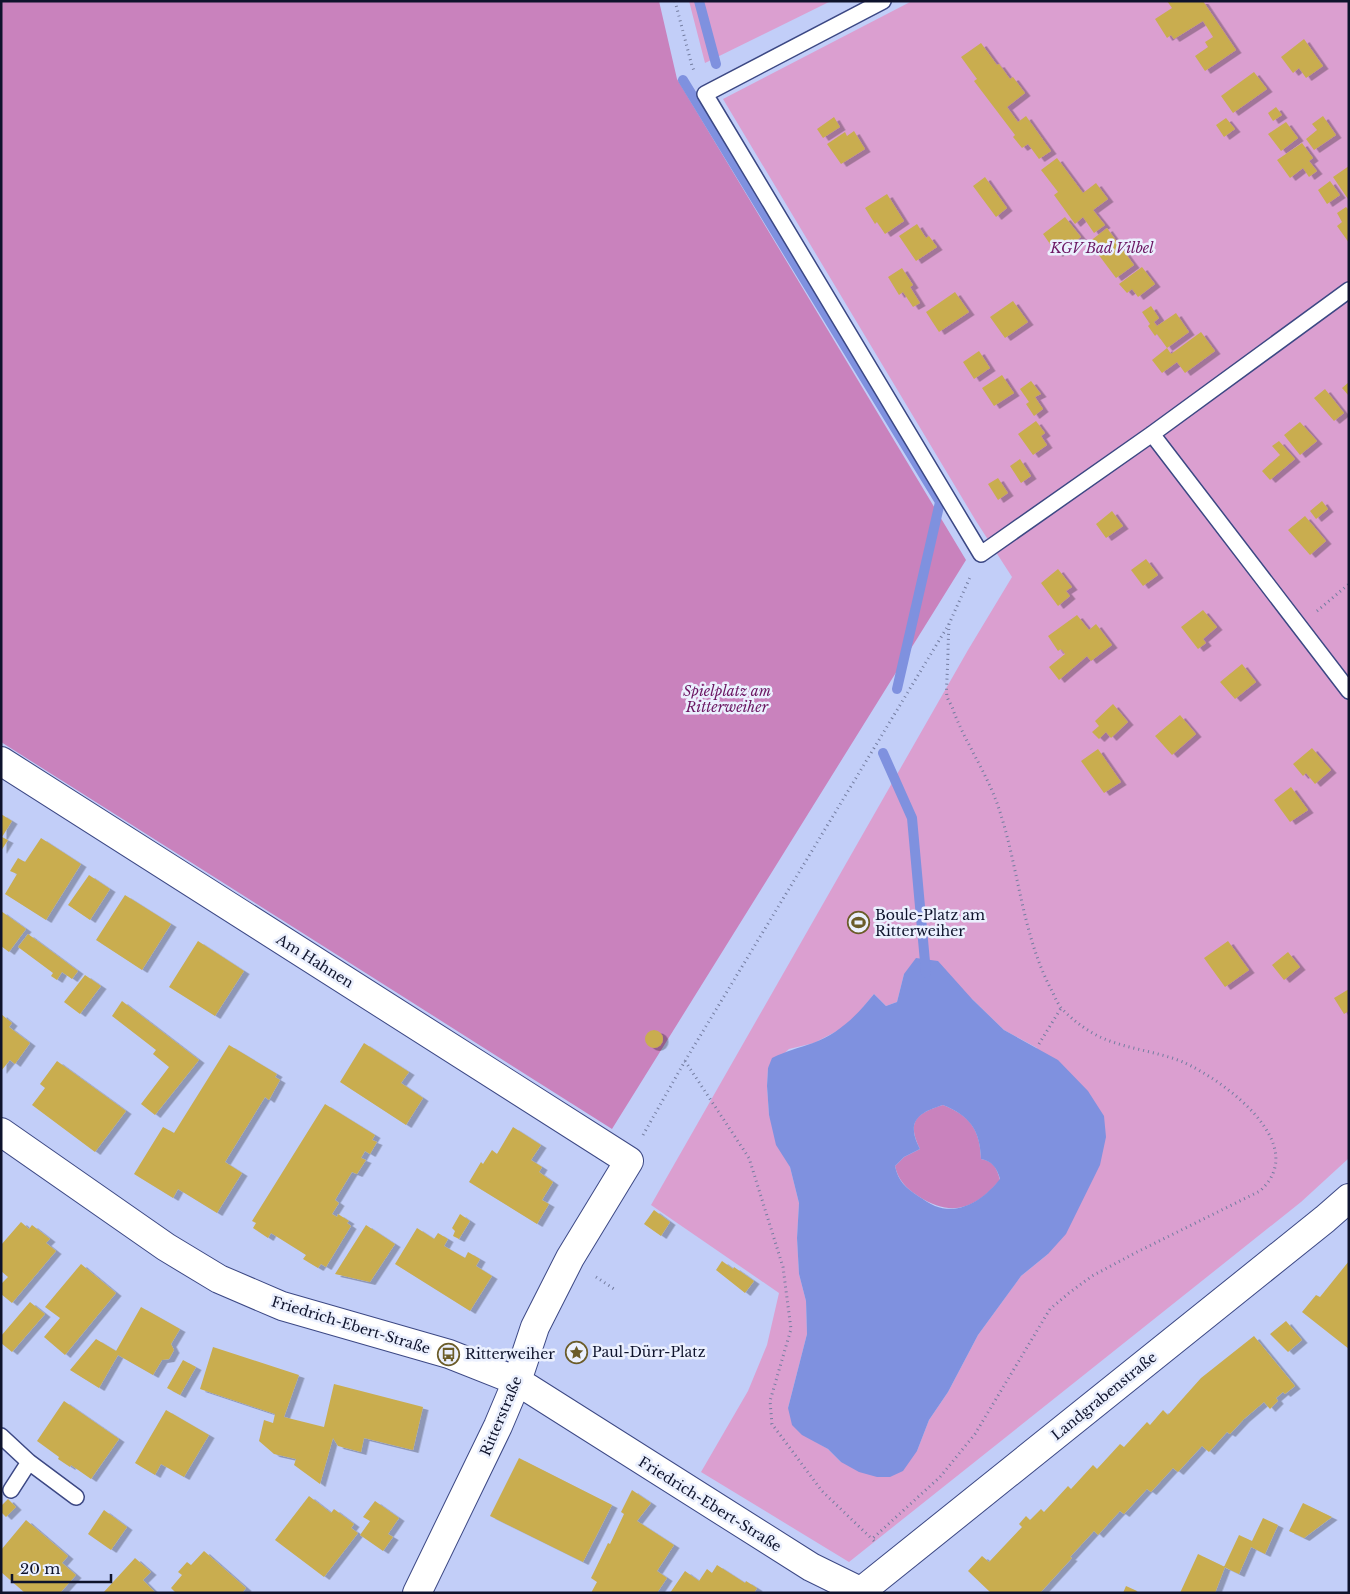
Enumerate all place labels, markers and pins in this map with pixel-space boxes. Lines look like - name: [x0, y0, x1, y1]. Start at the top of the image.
- place label: Boule-Platz am Ritterweiher: [875, 906, 985, 940]
- sports icon: Boule-Platz am Ritterweiher: [847, 911, 871, 935]
- place icon: Paul-Dürr-Platz: [564, 1340, 588, 1364]
- bus stop icon: Ritterweiher: [437, 1342, 461, 1366]
- place label: Paul-Dürr-Platz: [592, 1343, 706, 1361]
- place label: Ritterweiher: [465, 1345, 555, 1363]

